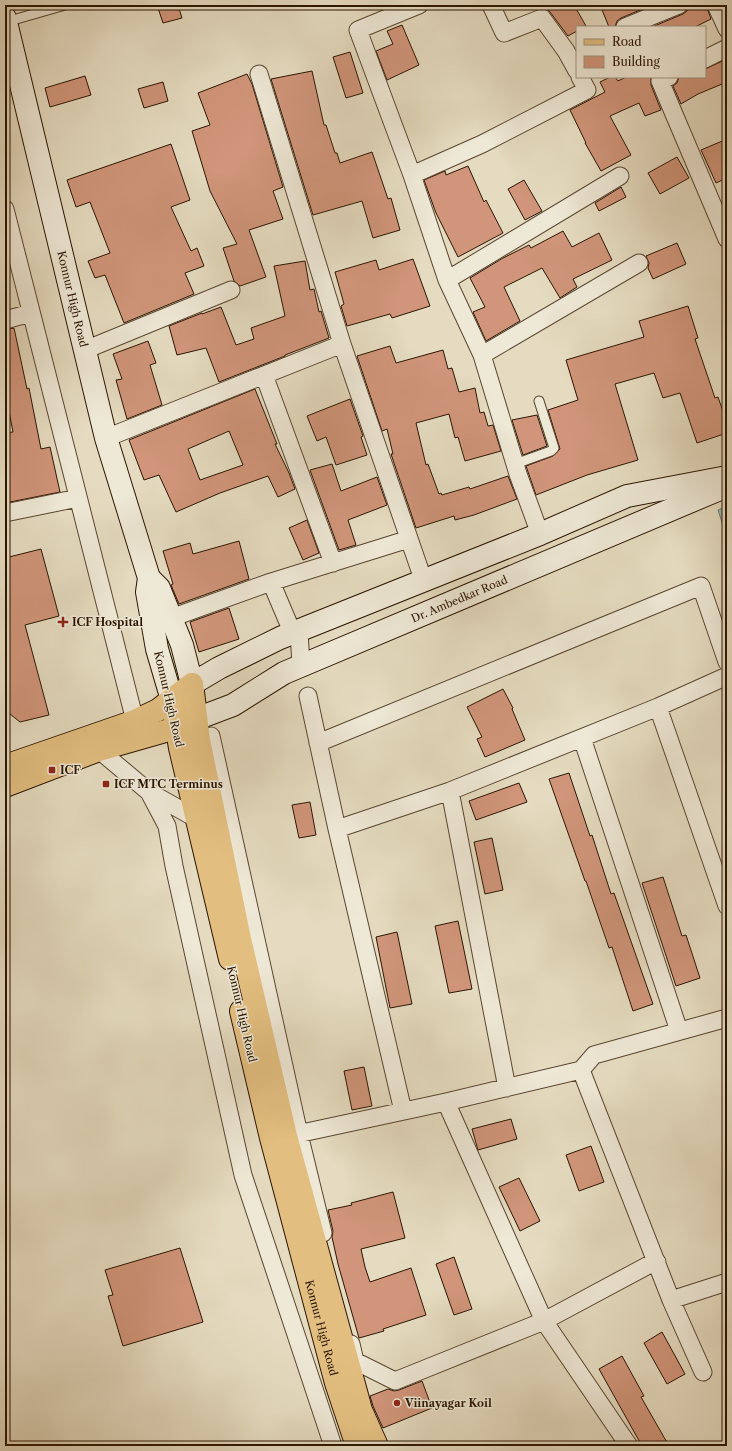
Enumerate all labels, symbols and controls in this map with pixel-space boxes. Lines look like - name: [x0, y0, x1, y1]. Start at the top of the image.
- legend: [576, 26, 706, 78]
- text: Road: [612, 34, 642, 49]
- text: Building: [612, 54, 660, 69]
- street label: Konnur High Road: [54, 249, 91, 349]
- street label: Dr. Ambedkar Road: [409, 572, 510, 626]
- place label: ICF Hospital: [72, 615, 143, 629]
- marker: ICF Hospital: [57, 616, 69, 628]
- street label: Konnur High Road: [151, 649, 187, 749]
- place label: ICF: [60, 763, 81, 777]
- marker: ICF: [47, 765, 57, 775]
- place label: ICF MTC Terminus: [114, 777, 223, 791]
- marker: ICF MTC Terminus: [101, 779, 111, 789]
- street label: Konnur High Road: [224, 964, 260, 1064]
- street label: Konnur High Road: [302, 1279, 341, 1378]
- place label: Viinayagar Koil: [404, 1396, 492, 1410]
- marker: Viinayagar Koil: [392, 1398, 402, 1408]

